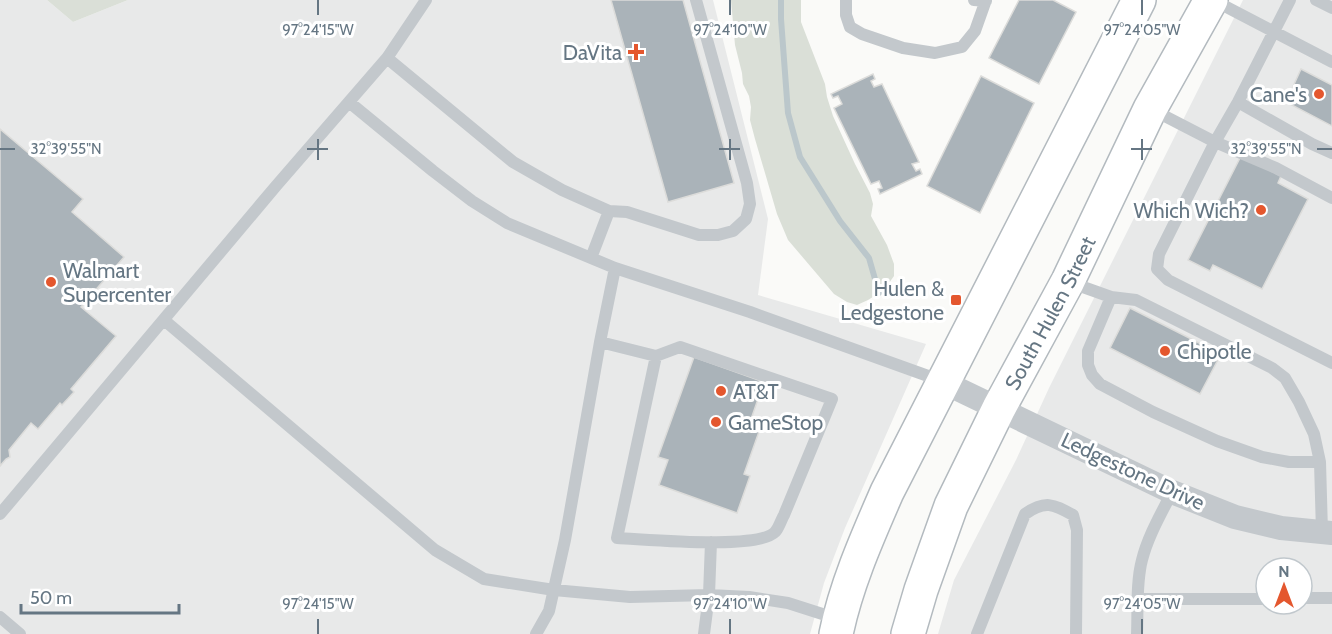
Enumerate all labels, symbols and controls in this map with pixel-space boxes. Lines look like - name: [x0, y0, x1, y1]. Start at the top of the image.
- text: 97°24'15"W: [282, 21, 354, 39]
- text: 97°24'10"W: [693, 21, 768, 39]
- text: 97°24'05"W: [1104, 21, 1181, 39]
- place label: DaVita: [563, 40, 622, 65]
- marker: DaVita: [627, 43, 645, 61]
- place label: Cane's: [1250, 82, 1307, 107]
- marker: Cane's: [1312, 87, 1326, 101]
- text: 32°39'55"N: [30, 140, 102, 158]
- text: 32°39'55"N: [1230, 140, 1302, 158]
- place label: Which Wich?: [1134, 198, 1249, 223]
- marker: Which Wich?: [1254, 203, 1268, 217]
- street label: South Hulen Street: [999, 232, 1100, 394]
- place label: Walmart Supercenter: [63, 258, 171, 307]
- marker: Walmart Supercenter: [44, 275, 58, 289]
- place label: Hulen & Ledgestone: [840, 276, 944, 325]
- marker: Hulen & Ledgestone: [949, 293, 963, 307]
- place label: Chipotle: [1177, 339, 1252, 364]
- marker: Chipotle: [1158, 344, 1172, 358]
- place label: AT&T: [733, 379, 779, 404]
- marker: AT&T: [714, 384, 728, 398]
- place label: GameStop: [728, 410, 823, 435]
- marker: GameStop: [709, 415, 723, 429]
- street label: Ledgestone Drive: [1057, 427, 1209, 515]
- north arrow: [1254, 556, 1314, 616]
- text: N: [1278, 562, 1290, 581]
- scale bar: [21, 577, 178, 615]
- text: 50 m: [30, 587, 72, 609]
- text: 97°24'15"W: [282, 595, 354, 613]
- text: 97°24'10"W: [693, 595, 768, 613]
- text: 97°24'05"W: [1104, 595, 1181, 613]

